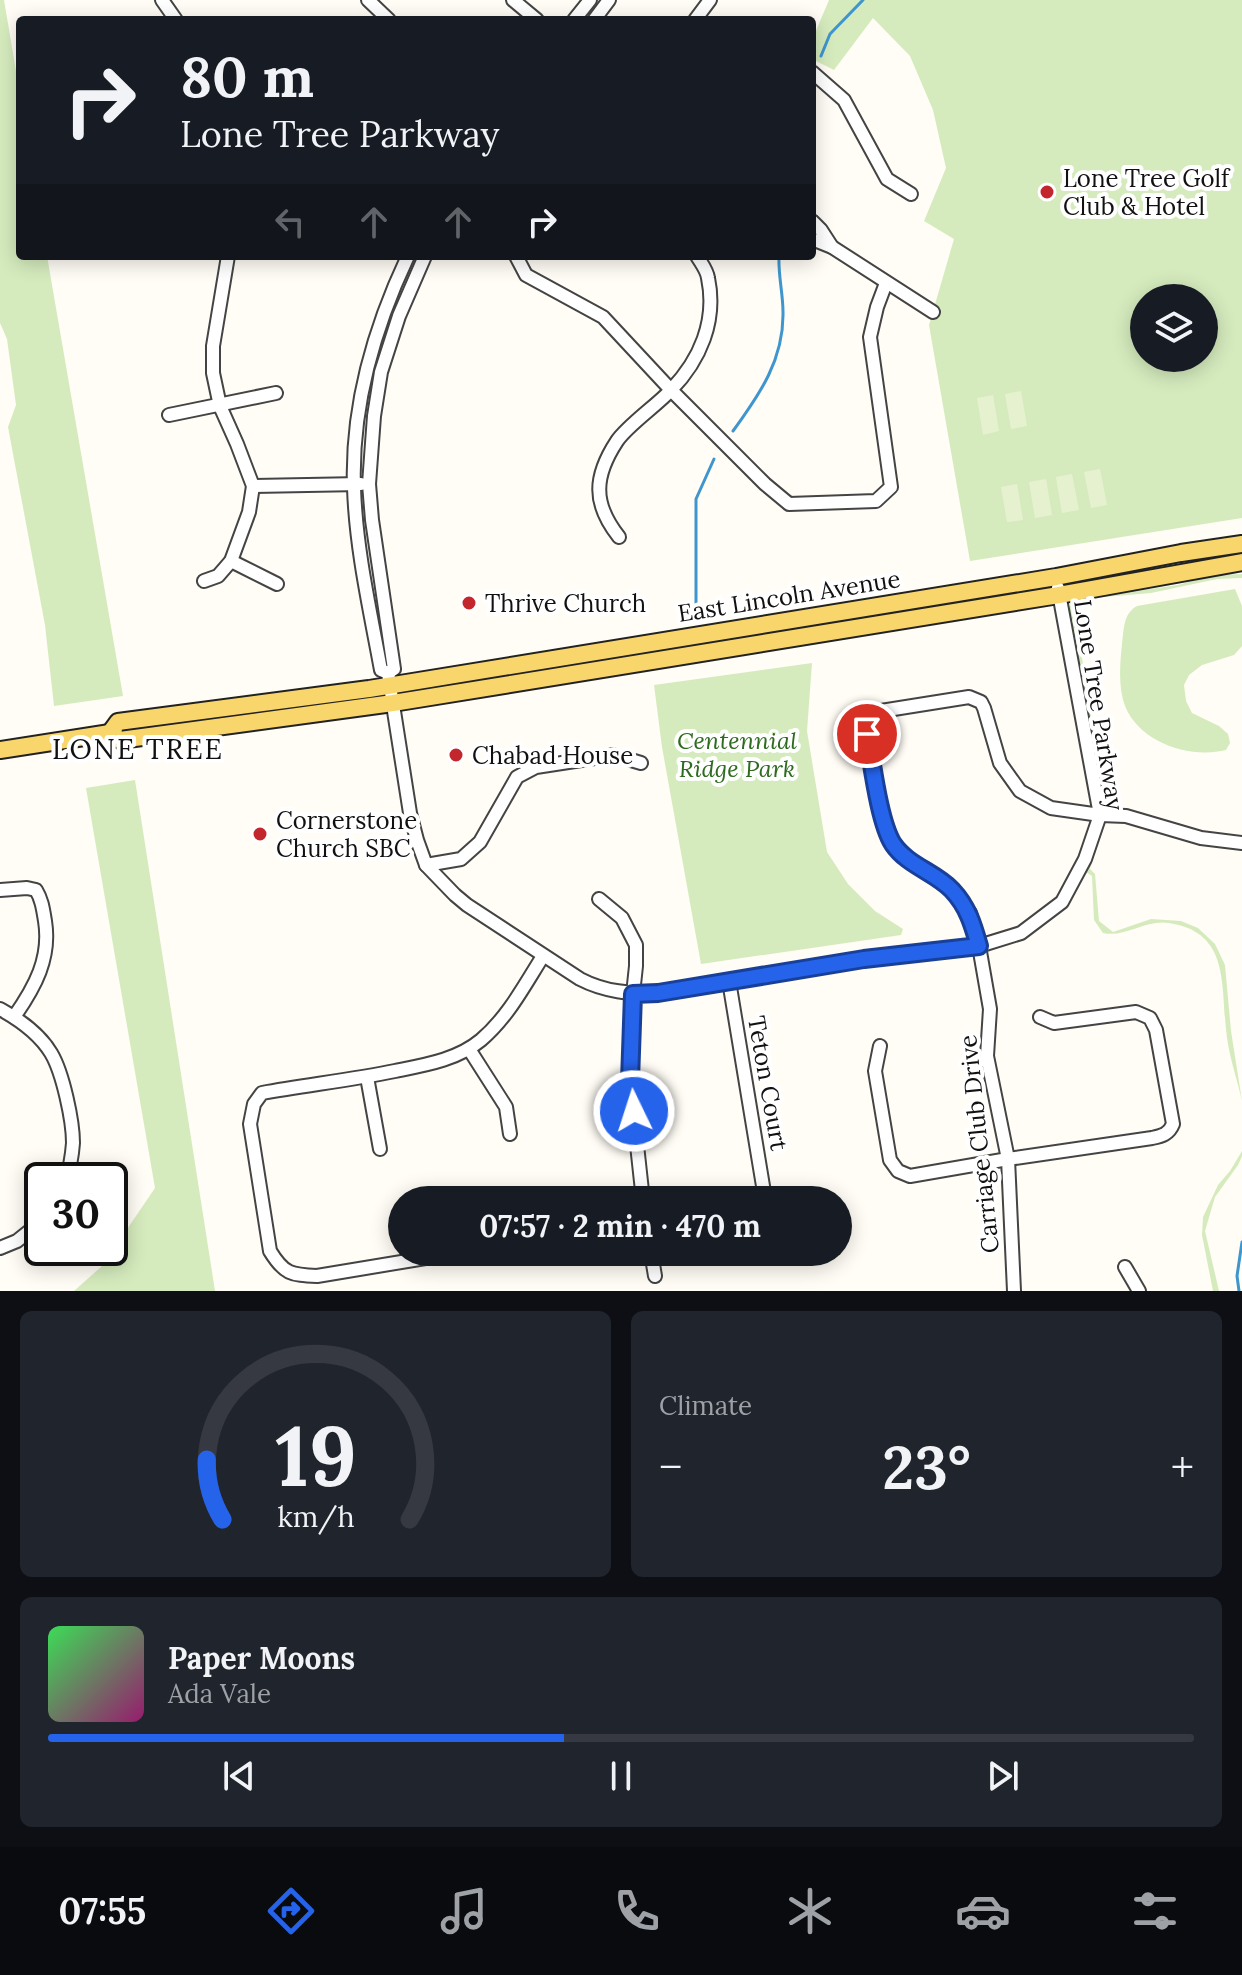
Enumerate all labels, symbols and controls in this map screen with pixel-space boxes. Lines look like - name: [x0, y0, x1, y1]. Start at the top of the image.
- text: 80 m: [180, 41, 314, 112]
- icon: right: [48, 48, 152, 152]
- text: Lone Tree Parkway: [180, 111, 499, 157]
- place label: Lone Tree Golf Club & Hotel: [1063, 163, 1231, 222]
- marker: Lone Tree Golf Club & Hotel: [1038, 183, 1056, 201]
- icon: left: [268, 200, 312, 244]
- icon: ahead: [352, 200, 396, 244]
- icon: ahead: [436, 200, 480, 244]
- icon: right: [520, 200, 564, 244]
- map controls: [1130, 284, 1218, 372]
- button: layers: [1130, 284, 1218, 372]
- street label: East Lincoln Avenue: [676, 563, 902, 629]
- place label: Thrive Church: [485, 588, 646, 619]
- marker: Thrive Church: [460, 594, 478, 612]
- street label: Lone Tree Parkway: [1067, 597, 1131, 813]
- pin: [833, 700, 901, 768]
- icon: arrive: [845, 712, 889, 756]
- park label: Centennial Ridge Park: [677, 725, 797, 784]
- district label: LONE TREE: [52, 731, 224, 767]
- place label: Chabad House: [472, 740, 633, 771]
- marker: Chabad House: [447, 746, 465, 764]
- place label: Cornerstone Church SBC: [276, 805, 417, 864]
- marker: Cornerstone Church SBC: [251, 825, 269, 843]
- street label: Teton Court: [741, 1013, 795, 1153]
- street label: Carriage Club Drive: [952, 1033, 1006, 1255]
- position arrow: [592, 1069, 676, 1153]
- speed limit sign: 30: [24, 1162, 128, 1266]
- text: 07:57 · 2 min · 470 m: [479, 1207, 761, 1245]
- text: Climate: [659, 1389, 752, 1422]
- text: 19: [275, 1402, 356, 1509]
- text: 23°: [882, 1429, 971, 1505]
- text: −: [659, 1439, 682, 1495]
- text: +: [1171, 1439, 1194, 1495]
- text: km/h: [277, 1498, 354, 1535]
- text: Paper Moons: [168, 1639, 355, 1677]
- text: Ada Vale: [168, 1677, 271, 1710]
- icon: previous: [217, 1754, 261, 1798]
- icon: pause: [599, 1754, 643, 1798]
- icon: next: [981, 1754, 1025, 1798]
- icon: directions: [263, 1883, 319, 1939]
- icon: music: [436, 1883, 492, 1939]
- icon: phone: [609, 1883, 665, 1939]
- icon: climate: [782, 1883, 838, 1939]
- icon: car: [955, 1883, 1011, 1939]
- icon: filters: [1127, 1883, 1183, 1939]
- text: 07:55: [58, 1888, 146, 1934]

